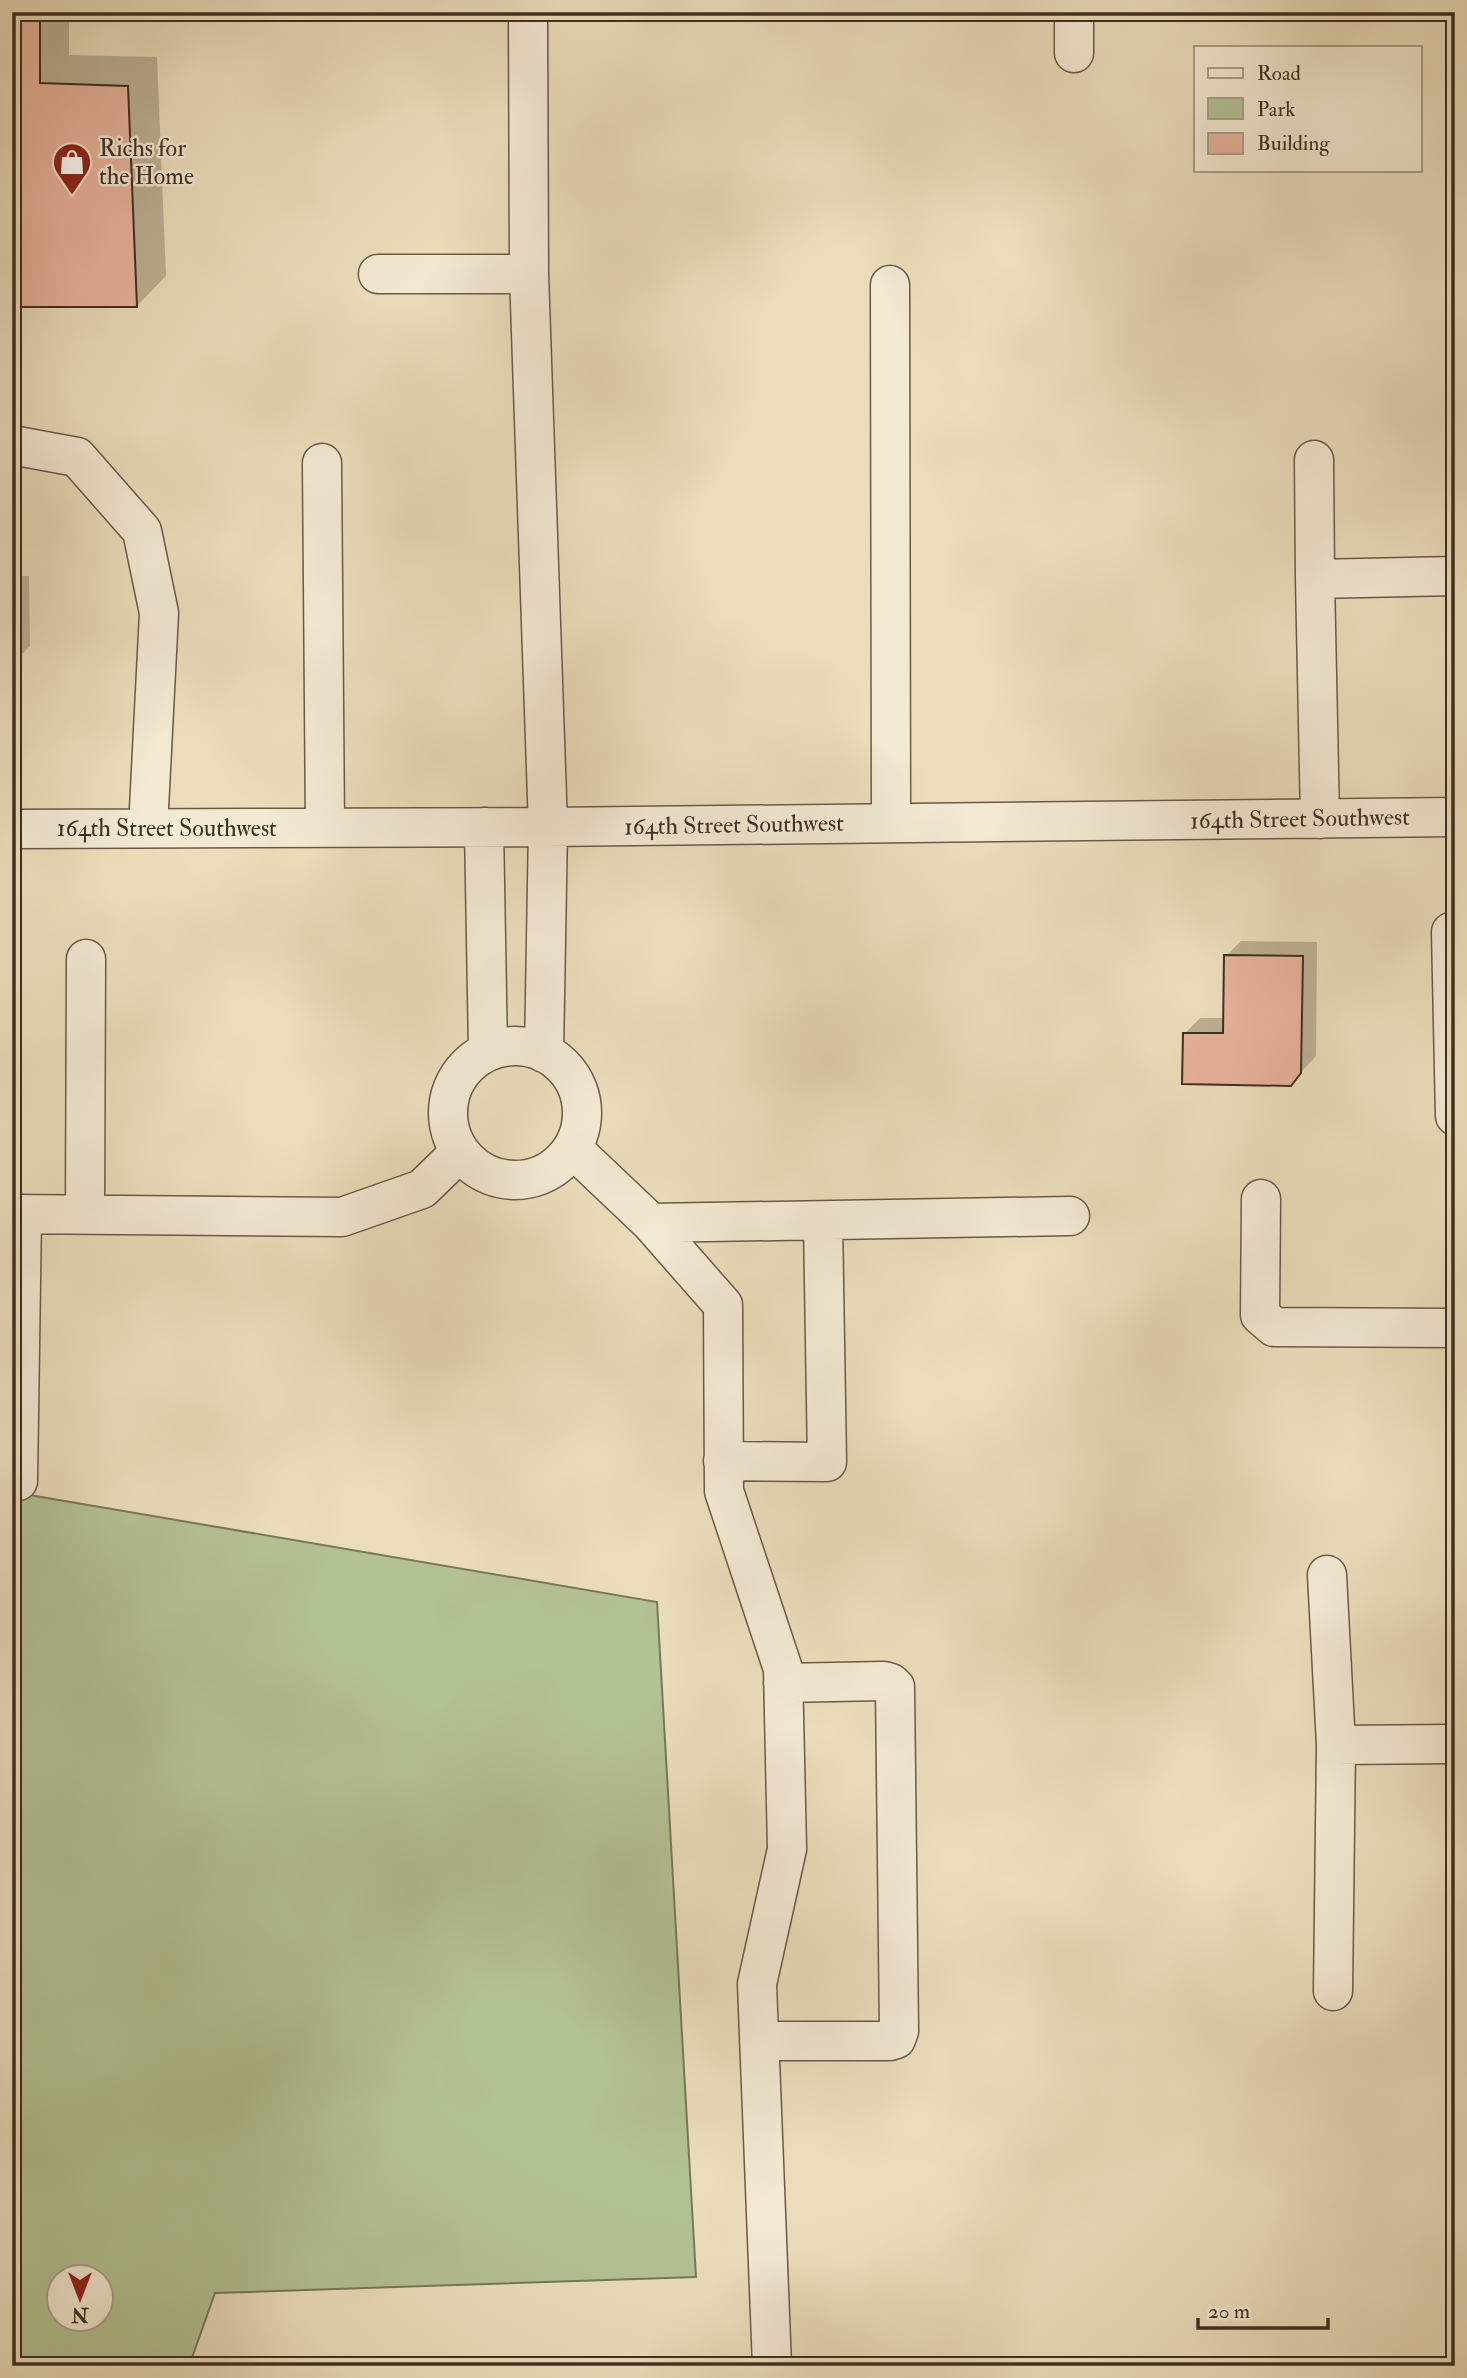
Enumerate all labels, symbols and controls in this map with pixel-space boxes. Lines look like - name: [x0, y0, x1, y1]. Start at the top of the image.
- legend: [1194, 46, 1422, 172]
- text: Road: [1257, 60, 1302, 87]
- text: Park: [1257, 96, 1295, 123]
- text: Building: [1257, 130, 1330, 157]
- place label: Richs for the Home: [99, 133, 194, 192]
- shop icon: Richs for the Home: [51, 141, 93, 196]
- street label: 164th Street Southwest: [1190, 802, 1410, 836]
- street label: 164th Street Southwest: [624, 808, 844, 842]
- street label: 164th Street Southwest: [57, 813, 277, 844]
- north arrow: [46, 2262, 116, 2332]
- scale bar: [1198, 2287, 1327, 2331]
- text: 20 m: [1208, 2298, 1250, 2325]
- text: N: [71, 2302, 90, 2326]

